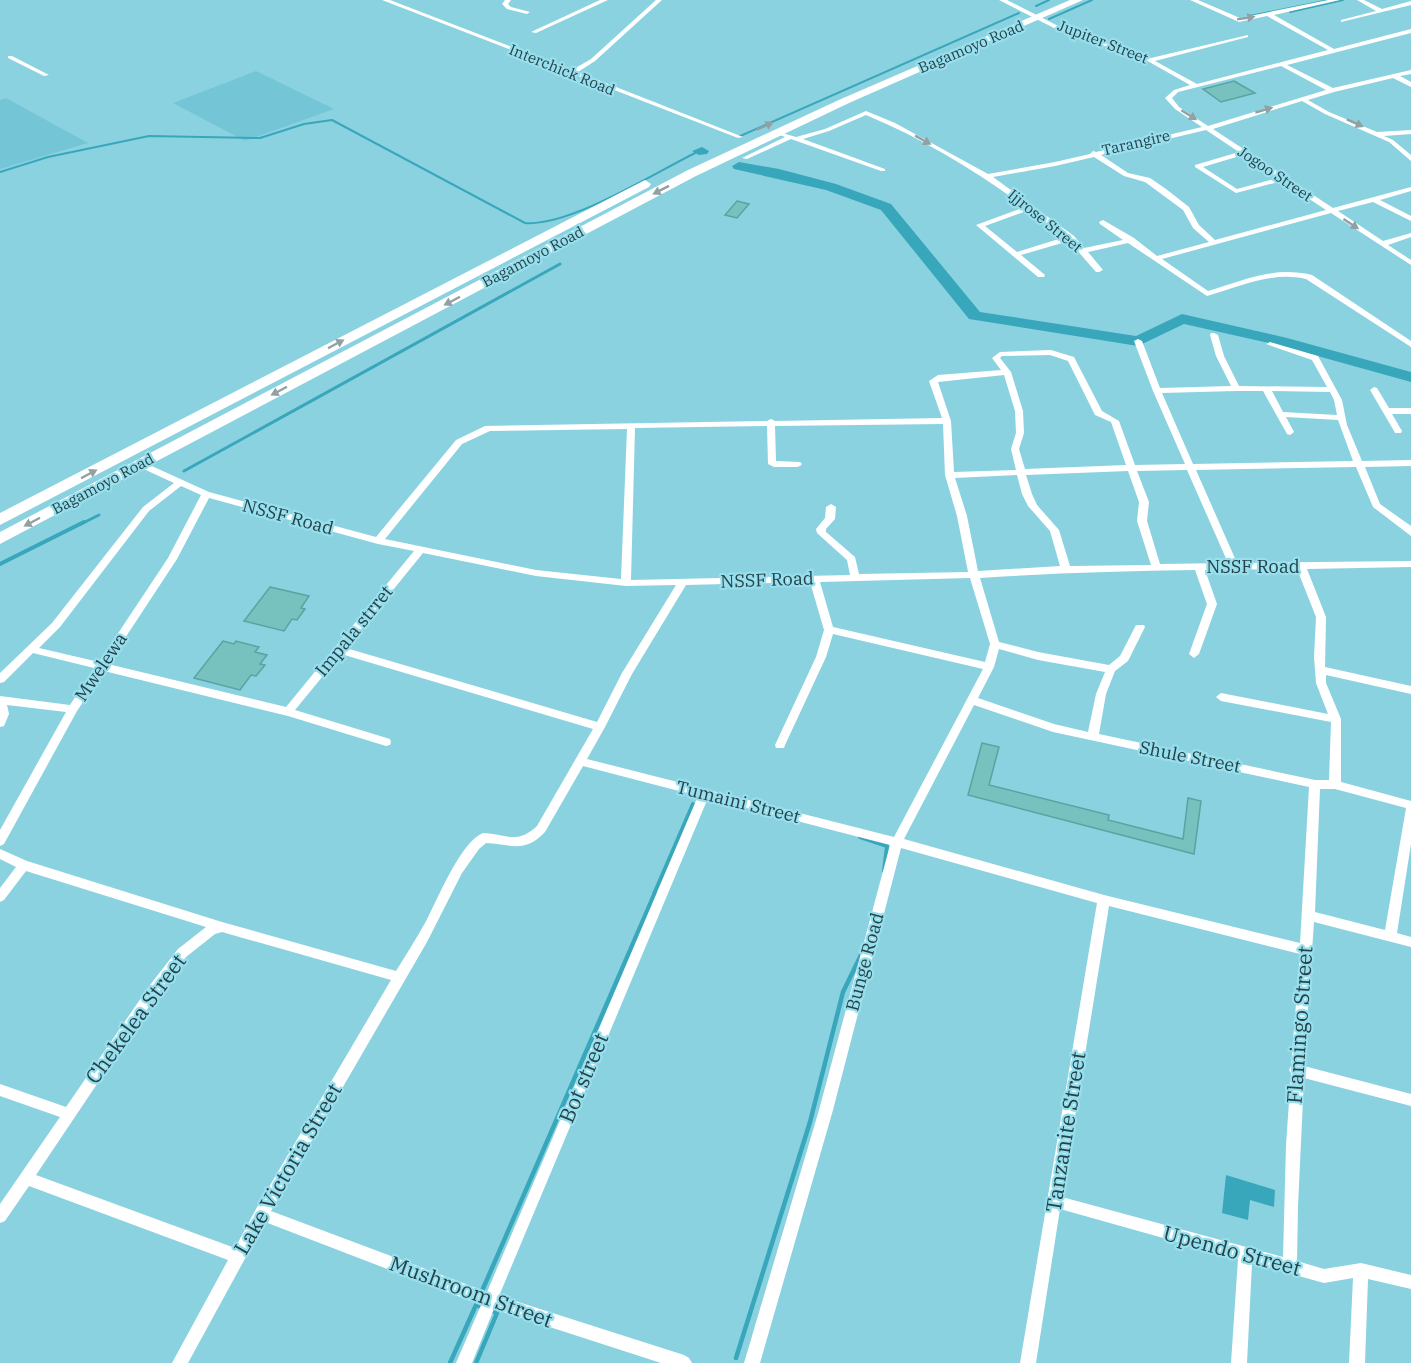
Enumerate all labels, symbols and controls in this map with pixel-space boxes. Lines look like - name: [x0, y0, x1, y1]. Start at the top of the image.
- one-way arrow: [1237, 13, 1256, 22]
- street label: Bagamoyo Road: [915, 16, 1026, 77]
- street label: Jupiter Street: [1055, 16, 1151, 68]
- street label: Interchick Road: [507, 40, 618, 99]
- one-way arrow: [1255, 105, 1273, 114]
- one-way arrow: [1181, 110, 1197, 121]
- one-way arrow: [1346, 119, 1363, 128]
- one-way arrow: [756, 121, 774, 130]
- street label: Tarangire: [1100, 125, 1172, 160]
- one-way arrow: [915, 135, 932, 145]
- street label: Jogoo Street: [1234, 142, 1316, 205]
- one-way arrow: [653, 185, 670, 195]
- street label: Ijjrose Street: [1004, 185, 1086, 256]
- one-way arrow: [1343, 218, 1359, 229]
- street label: Bagamoyo Road: [479, 222, 587, 291]
- one-way arrow: [443, 296, 460, 306]
- one-way arrow: [328, 340, 345, 349]
- one-way arrow: [270, 386, 287, 396]
- street label: Bagamoyo Road: [49, 449, 157, 518]
- one-way arrow: [80, 469, 98, 479]
- street label: NSSF Road: [240, 493, 336, 540]
- one-way arrow: [24, 517, 41, 527]
- street label: NSSF Road: [1206, 555, 1300, 578]
- street label: NSSF Road: [720, 566, 814, 593]
- street label: Impala strret: [310, 580, 397, 681]
- street label: Mwelewa: [69, 628, 132, 705]
- street label: Shule Street: [1137, 735, 1243, 778]
- street label: Tumaini Street: [674, 775, 803, 828]
- street label: Bunge Road: [840, 910, 889, 1014]
- street label: Flamingo Street: [1280, 945, 1318, 1105]
- street label: Chekelea Street: [79, 948, 192, 1089]
- street label: Bot street: [552, 1028, 615, 1127]
- street label: Tanzanite Street: [1038, 1049, 1092, 1214]
- street label: Lake Victoria Street: [227, 1078, 348, 1259]
- street label: Upendo Street: [1160, 1218, 1304, 1282]
- street label: Mushroom Street: [386, 1249, 557, 1334]

